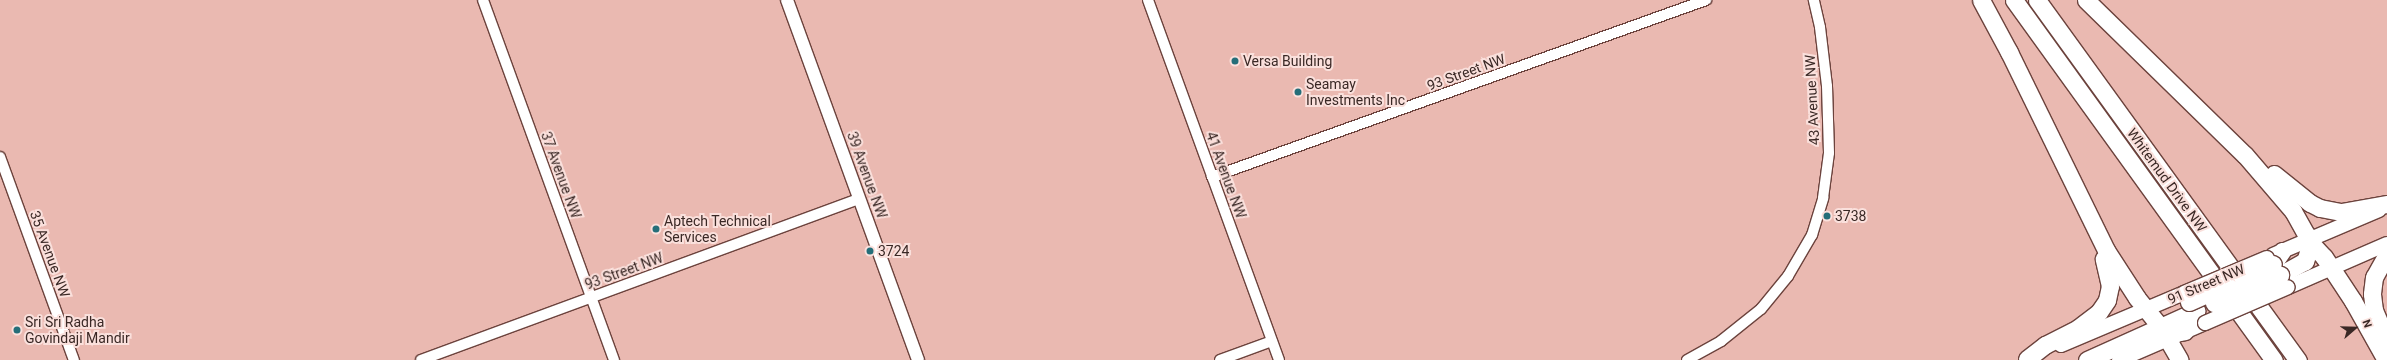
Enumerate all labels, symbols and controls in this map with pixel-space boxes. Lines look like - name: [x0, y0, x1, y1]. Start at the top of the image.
- street label: 93 Street NW: [1425, 50, 1507, 94]
- place label: Versa Building: [1243, 53, 1332, 69]
- street label: 43 Avenue NW: [1801, 54, 1823, 146]
- marker: Versa Building: [1230, 56, 1240, 66]
- place label: Seamay Investments Inc: [1306, 76, 1405, 108]
- marker: Seamay Investments Inc: [1293, 87, 1303, 97]
- street label: Whitemud Drive NW: [2124, 125, 2210, 235]
- street label: 37 Avenue NW: [538, 129, 584, 221]
- street label: 39 Avenue NW: [844, 129, 890, 221]
- street label: 41 Avenue NW: [1203, 129, 1249, 221]
- street label: 35 Avenue NW: [27, 208, 73, 300]
- place label: 3738: [1835, 208, 1866, 224]
- marker: 3738: [1822, 211, 1832, 221]
- place label: Aptech Technical Services: [664, 213, 771, 246]
- marker: Aptech Technical Services: [651, 224, 661, 234]
- place label: 3724: [878, 243, 909, 259]
- marker: 3724: [865, 246, 875, 256]
- street label: 93 Street NW: [583, 249, 665, 293]
- street label: 91 Street NW: [2165, 260, 2247, 308]
- north arrow: [2335, 308, 2375, 348]
- place label: Sri Sri Radha Govindaji Mandir: [25, 314, 130, 346]
- text: N: [2359, 318, 2374, 330]
- marker: Sri Sri Radha Govindaji Mandir: [12, 325, 22, 335]

